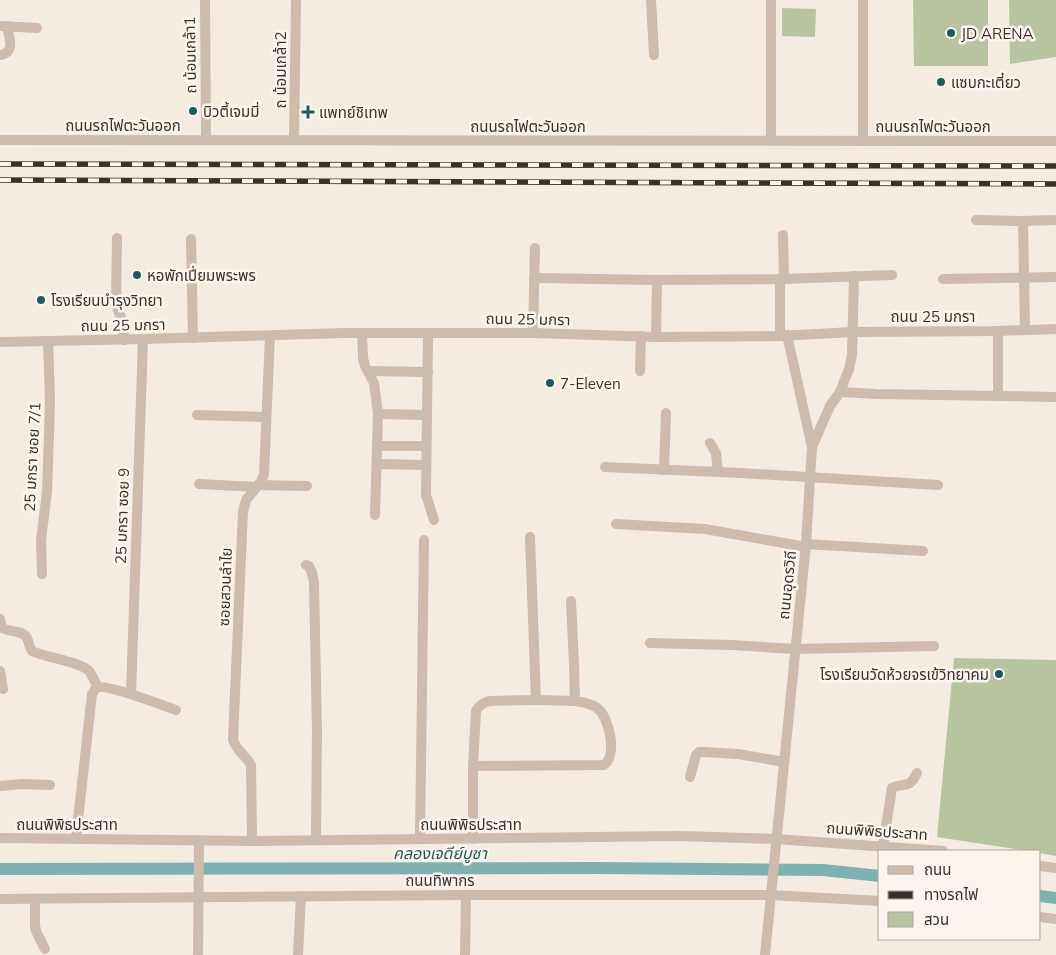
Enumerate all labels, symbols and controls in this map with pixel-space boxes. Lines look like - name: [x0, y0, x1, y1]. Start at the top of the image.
- street label: ถ น้อมเกล้า1: [180, 16, 200, 94]
- place label: JD ARENA: [961, 24, 1034, 43]
- marker: JD ARENA: [945, 27, 957, 39]
- street label: ถ น้อมเกล้า2: [271, 31, 290, 109]
- place label: แซบกะเตี๋ยว: [951, 72, 1021, 92]
- marker: แซบกะเตี๋ยว: [935, 76, 947, 88]
- place label: บิวตี้เจมมี่: [203, 101, 259, 121]
- place label: แพทย์ชิเทพ: [319, 103, 388, 122]
- marker: บิวตี้เจมมี่: [187, 105, 199, 117]
- marker: แพทย์ชิเทพ: [301, 105, 315, 119]
- street label: ถนนรถไฟตะวันออก: [65, 116, 181, 135]
- street label: ถนนรถไฟตะวันออก: [470, 117, 586, 136]
- street label: ถนนรถไฟตะวันออก: [875, 117, 991, 136]
- place label: หอพักเปี่ยมพระพร: [147, 265, 256, 285]
- marker: หอพักเปี่ยมพระพร: [131, 269, 143, 281]
- place label: โรงเรียนบำรุงวิทยา: [51, 291, 163, 310]
- marker: โรงเรียนบำรุงวิทยา: [35, 294, 47, 306]
- street label: ถนน 25 มกรา: [891, 307, 975, 326]
- street label: ถนน 25 มกรา: [485, 309, 571, 329]
- street label: ถนน 25 มกรา: [80, 315, 166, 335]
- place label: 7-Eleven: [560, 374, 621, 393]
- marker: 7-Eleven: [544, 377, 556, 389]
- street label: 25 มกรา ซอย 7/1: [20, 402, 44, 512]
- street label: 25 มกรา ซอย 9: [111, 468, 133, 564]
- street label: ซอยสวนลำไย: [214, 547, 236, 627]
- street label: ถนนอุดรวิถี: [774, 550, 800, 620]
- place label: โรงเรียนวัดห้วยจรเข้วิทยาคม: [820, 665, 989, 684]
- marker: โรงเรียนวัดห้วยจรเข้วิทยาคม: [993, 668, 1005, 680]
- street label: ถนนพิพิธประสาท: [16, 815, 118, 834]
- street label: ถนนพิพิธประสาท: [420, 815, 522, 834]
- street label: ถนนพิพิธประสาท: [826, 818, 928, 844]
- water label: คลองเจดีย์บูชา: [393, 843, 488, 864]
- legend: [878, 850, 1041, 940]
- text: ถนน: [924, 860, 951, 879]
- street label: ถนนทิพากร: [405, 871, 475, 890]
- text: ทางรถไฟ: [924, 885, 978, 904]
- text: สวน: [924, 910, 949, 929]

